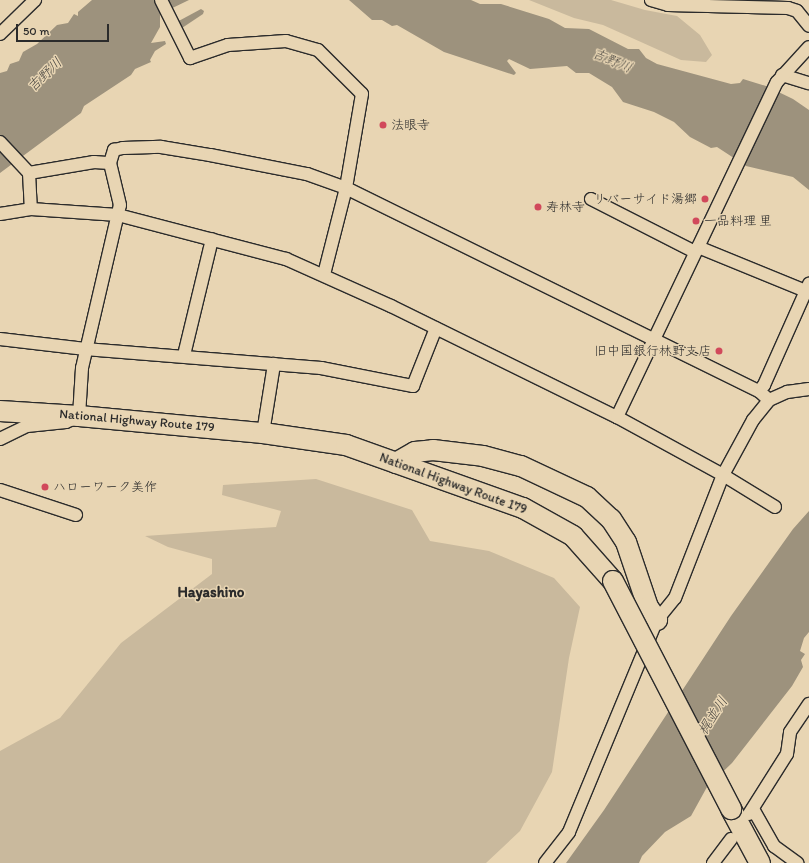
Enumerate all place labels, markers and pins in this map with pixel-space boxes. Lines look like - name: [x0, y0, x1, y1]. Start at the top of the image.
- place label: 法眼寺: [391, 117, 430, 133]
- marker: 法眼寺: [378, 120, 388, 130]
- place label: リバーサイド湯郷: [593, 191, 697, 207]
- marker: リバーサイド湯郷: [700, 194, 710, 204]
- place label: 寿林寺: [546, 199, 585, 215]
- marker: 寿林寺: [533, 202, 543, 212]
- place label: 一品料理 里: [704, 213, 772, 229]
- marker: 一品料理 里: [691, 216, 701, 226]
- place label: 旧中国銀行林野支店: [594, 343, 711, 359]
- marker: 旧中国銀行林野支店: [714, 346, 724, 356]
- place label: ハローワーク美作: [53, 479, 157, 495]
- marker: ハローワーク美作: [40, 482, 50, 492]

